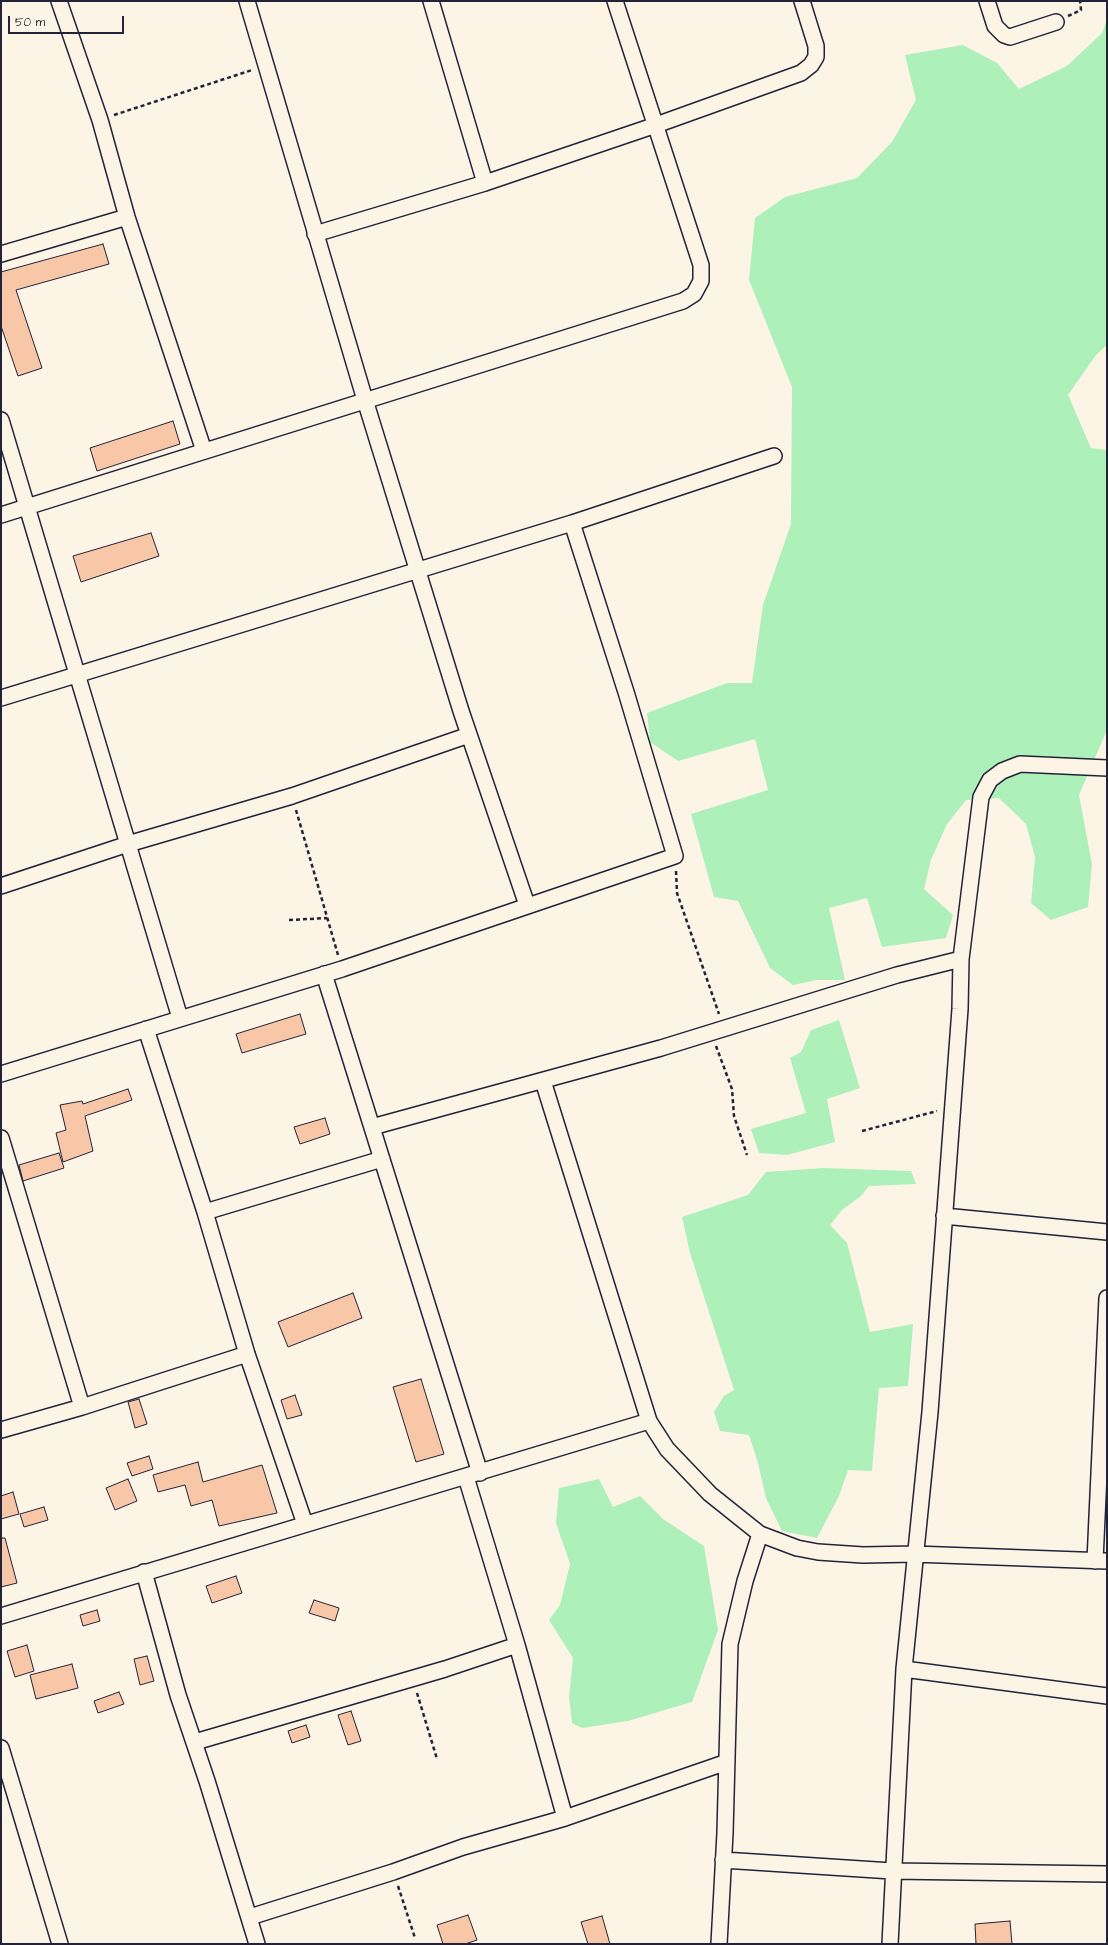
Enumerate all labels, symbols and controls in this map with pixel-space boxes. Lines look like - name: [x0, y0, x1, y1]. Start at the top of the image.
- scale bar: [10, 8, 126, 34]
- text: 50 m: [15, 14, 45, 31]

